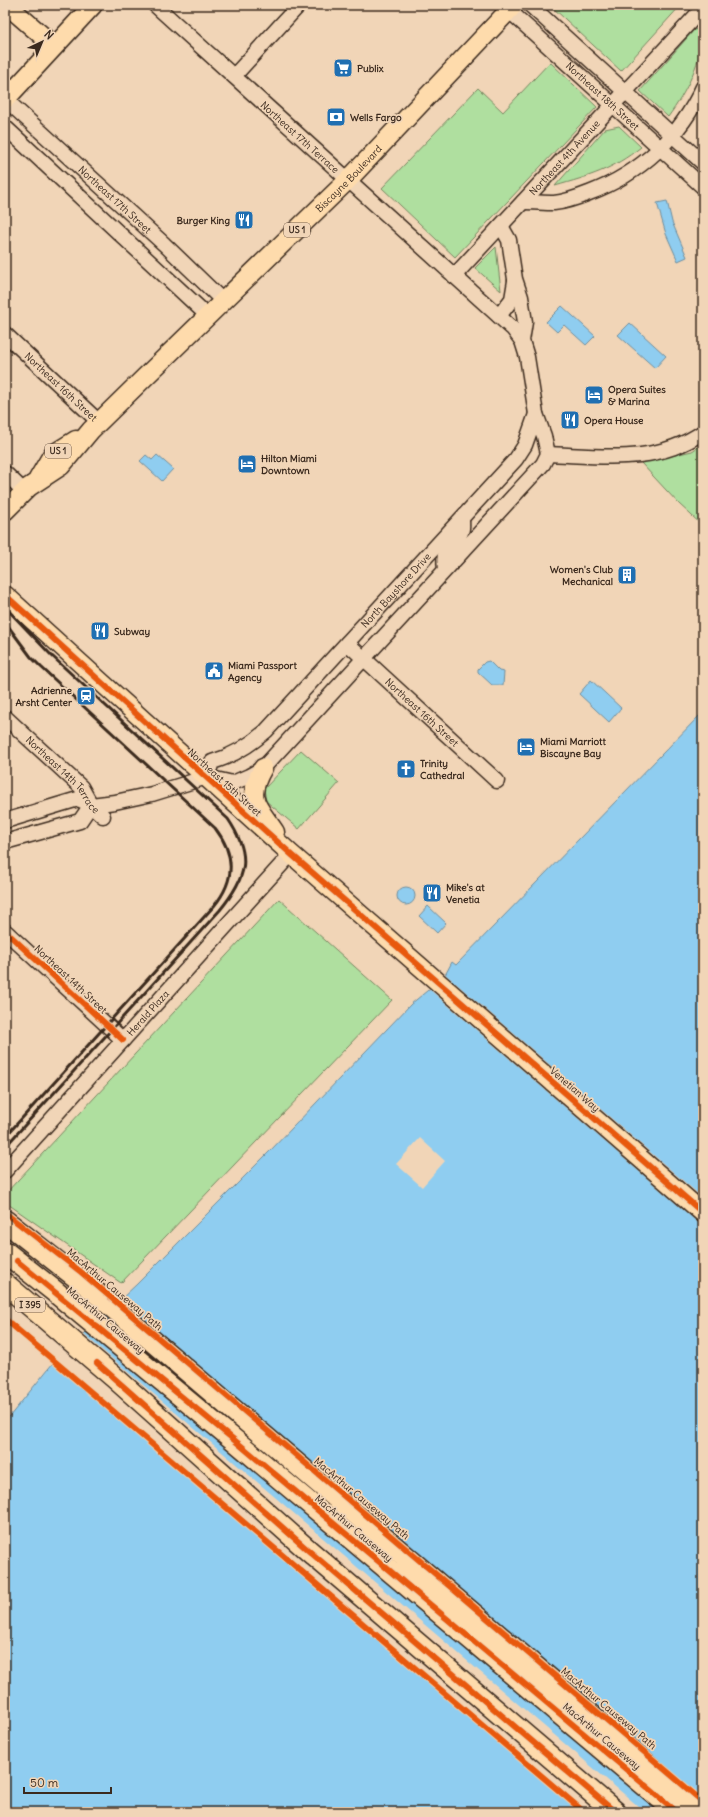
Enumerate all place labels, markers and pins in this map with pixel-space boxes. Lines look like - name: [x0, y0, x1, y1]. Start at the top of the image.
- supermarket icon: Publix: [332, 57, 354, 79]
- place label: Publix: [357, 62, 384, 75]
- bank icon: Wells Fargo: [325, 106, 347, 128]
- place label: Wells Fargo: [350, 111, 402, 124]
- restaurant icon: Burger King: [233, 209, 255, 231]
- place label: Burger King: [176, 214, 230, 227]
- place label: Opera Suites & Marina: [608, 383, 666, 408]
- hotel icon: Opera Suites & Marina: [583, 384, 605, 406]
- restaurant icon: Opera House: [559, 409, 581, 431]
- place label: Opera House: [584, 414, 644, 427]
- place label: Hilton Miami Downtown: [261, 452, 317, 477]
- hotel icon: Hilton Miami Downtown: [236, 453, 258, 475]
- place label: Women's Club Mechanical: [550, 563, 613, 588]
- building icon: Women's Club Mechanical: [616, 564, 638, 586]
- restaurant icon: Subway: [89, 620, 111, 642]
- place label: Subway: [114, 625, 150, 638]
- place label: Miami Passport Agency: [228, 659, 297, 684]
- public building icon: Miami Passport Agency: [203, 660, 225, 682]
- place label: Adrienne Arsht Center: [15, 684, 73, 709]
- station icon: Adrienne Arsht Center: [75, 685, 97, 707]
- place label: Miami Marriott Biscayne Bay: [540, 735, 606, 760]
- hotel icon: Miami Marriott Biscayne Bay: [515, 736, 537, 758]
- place label: Trinity Cathedral: [420, 757, 465, 782]
- church icon: Trinity Cathedral: [395, 758, 417, 780]
- place label: Mike's at Venetia: [446, 881, 485, 906]
- restaurant icon: Mike's at Venetia: [421, 882, 443, 904]

